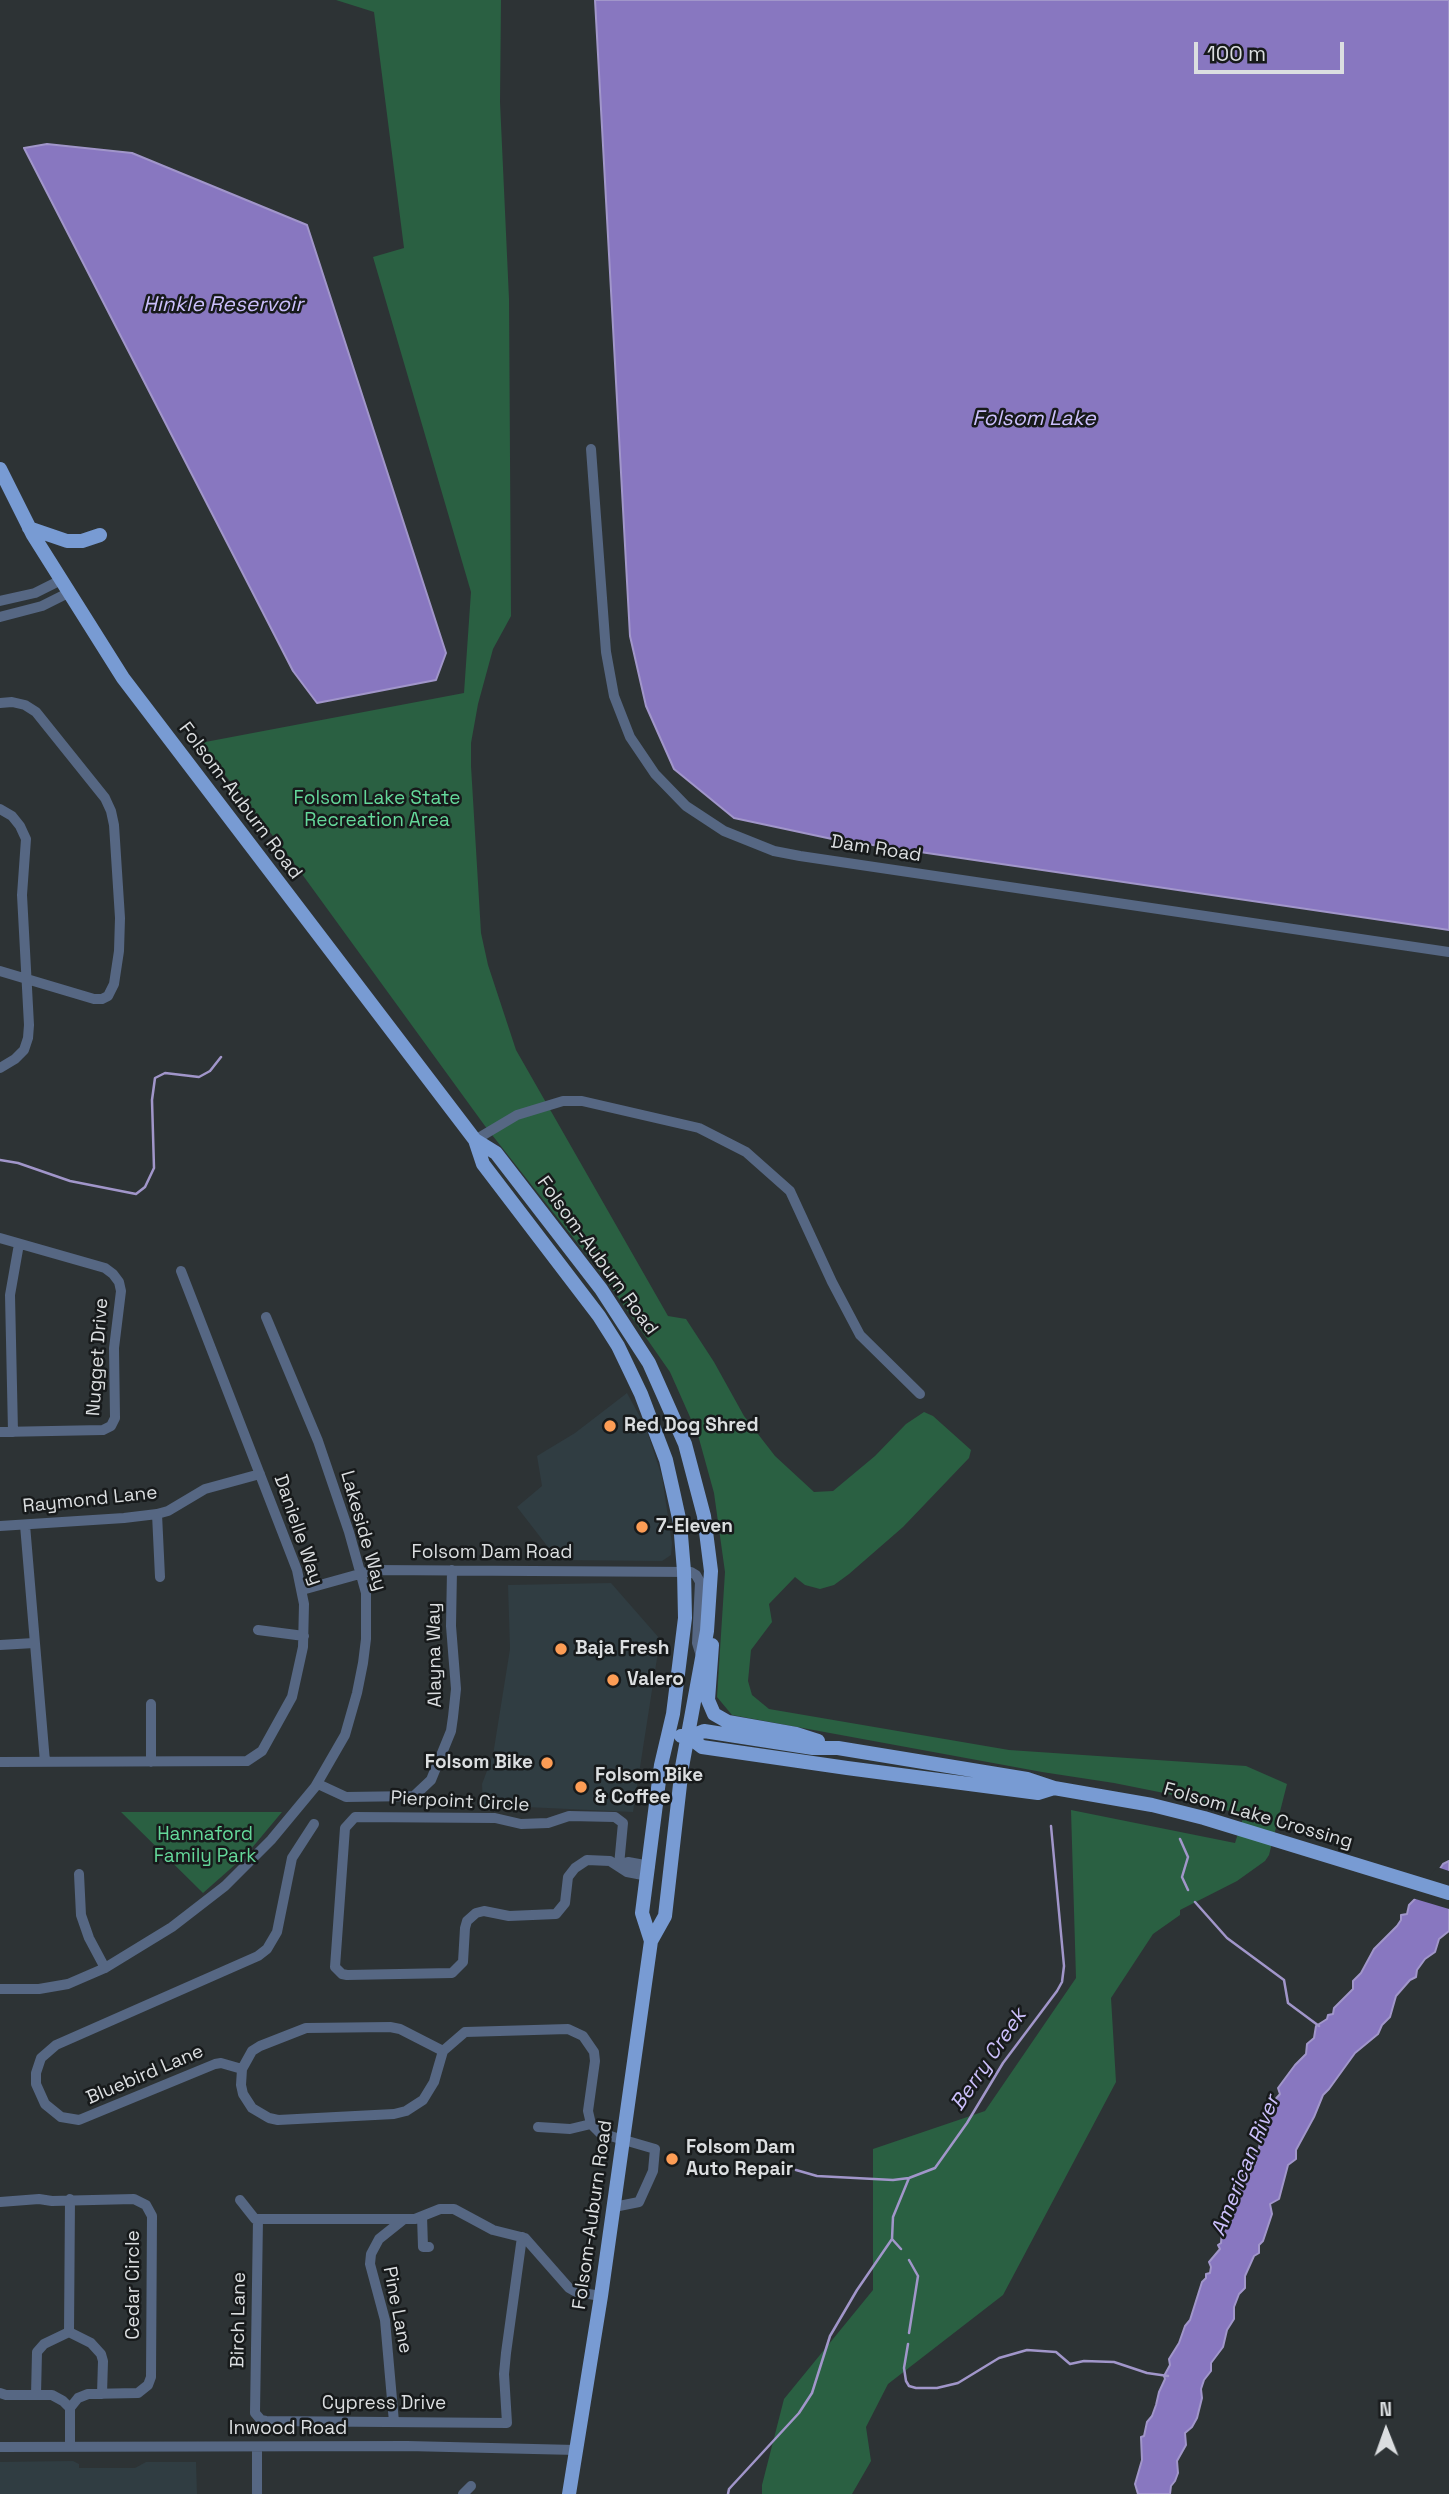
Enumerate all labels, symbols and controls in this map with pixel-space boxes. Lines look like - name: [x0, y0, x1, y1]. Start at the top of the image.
- scale bar: [1197, 28, 1348, 72]
- text: 100 m: [1207, 40, 1266, 67]
- water label: Hinkle Reservoir: [143, 292, 303, 318]
- water label: Folsom Lake: [972, 406, 1096, 432]
- street label: Folsom-Auburn Road: [173, 718, 307, 884]
- park label: Folsom Lake State Recreation Area: [294, 788, 460, 832]
- street label: Dam Road: [829, 831, 923, 867]
- street label: Folsom-Auburn Road: [532, 1172, 662, 1340]
- street label: Nugget Drive: [82, 1297, 114, 1417]
- place label: Red Dog Shred: [624, 1415, 759, 1437]
- marker: Red Dog Shred: [602, 1418, 618, 1434]
- street label: Lakeside Way: [335, 1468, 391, 1594]
- street label: Danielle Way: [268, 1472, 328, 1588]
- street label: Raymond Lane: [22, 1482, 158, 1518]
- place label: 7-Eleven: [656, 1516, 733, 1538]
- marker: 7-Eleven: [634, 1519, 650, 1535]
- street label: Folsom Dam Road: [412, 1542, 572, 1564]
- street label: Alayna Way: [423, 1602, 447, 1708]
- place label: Baja Fresh: [575, 1638, 669, 1660]
- marker: Baja Fresh: [553, 1641, 569, 1657]
- place label: Valero: [627, 1669, 684, 1691]
- marker: Valero: [605, 1672, 621, 1688]
- place label: Folsom Bike: [425, 1752, 533, 1774]
- marker: Folsom Bike: [539, 1755, 555, 1771]
- place label: Folsom Bike & Coffee: [595, 1765, 703, 1809]
- street label: Folsom Lake Crossing: [1161, 1778, 1355, 1854]
- marker: Folsom Bike & Coffee: [573, 1779, 589, 1795]
- street label: Pierpoint Circle: [390, 1787, 530, 1817]
- park label: Hannaford Family Park: [154, 1824, 256, 1868]
- water label: Berry Creek: [946, 2004, 1032, 2116]
- street label: Bluebird Lane: [83, 2040, 207, 2110]
- water label: American River: [1206, 2092, 1286, 2240]
- street label: Folsom-Auburn Road: [568, 2119, 618, 2311]
- place label: Folsom Dam Auto Repair: [686, 2137, 795, 2181]
- marker: Folsom Dam Auto Repair: [664, 2151, 680, 2167]
- street label: Cedar Circle: [123, 2230, 145, 2340]
- street label: Pine Lane: [377, 2265, 417, 2355]
- street label: Birch Lane: [227, 2272, 251, 2368]
- street label: Cypress Drive: [322, 2393, 446, 2415]
- north arrow: [1351, 2396, 1421, 2466]
- text: N: [1379, 2397, 1392, 2422]
- street label: Inwood Road: [229, 2418, 347, 2440]

